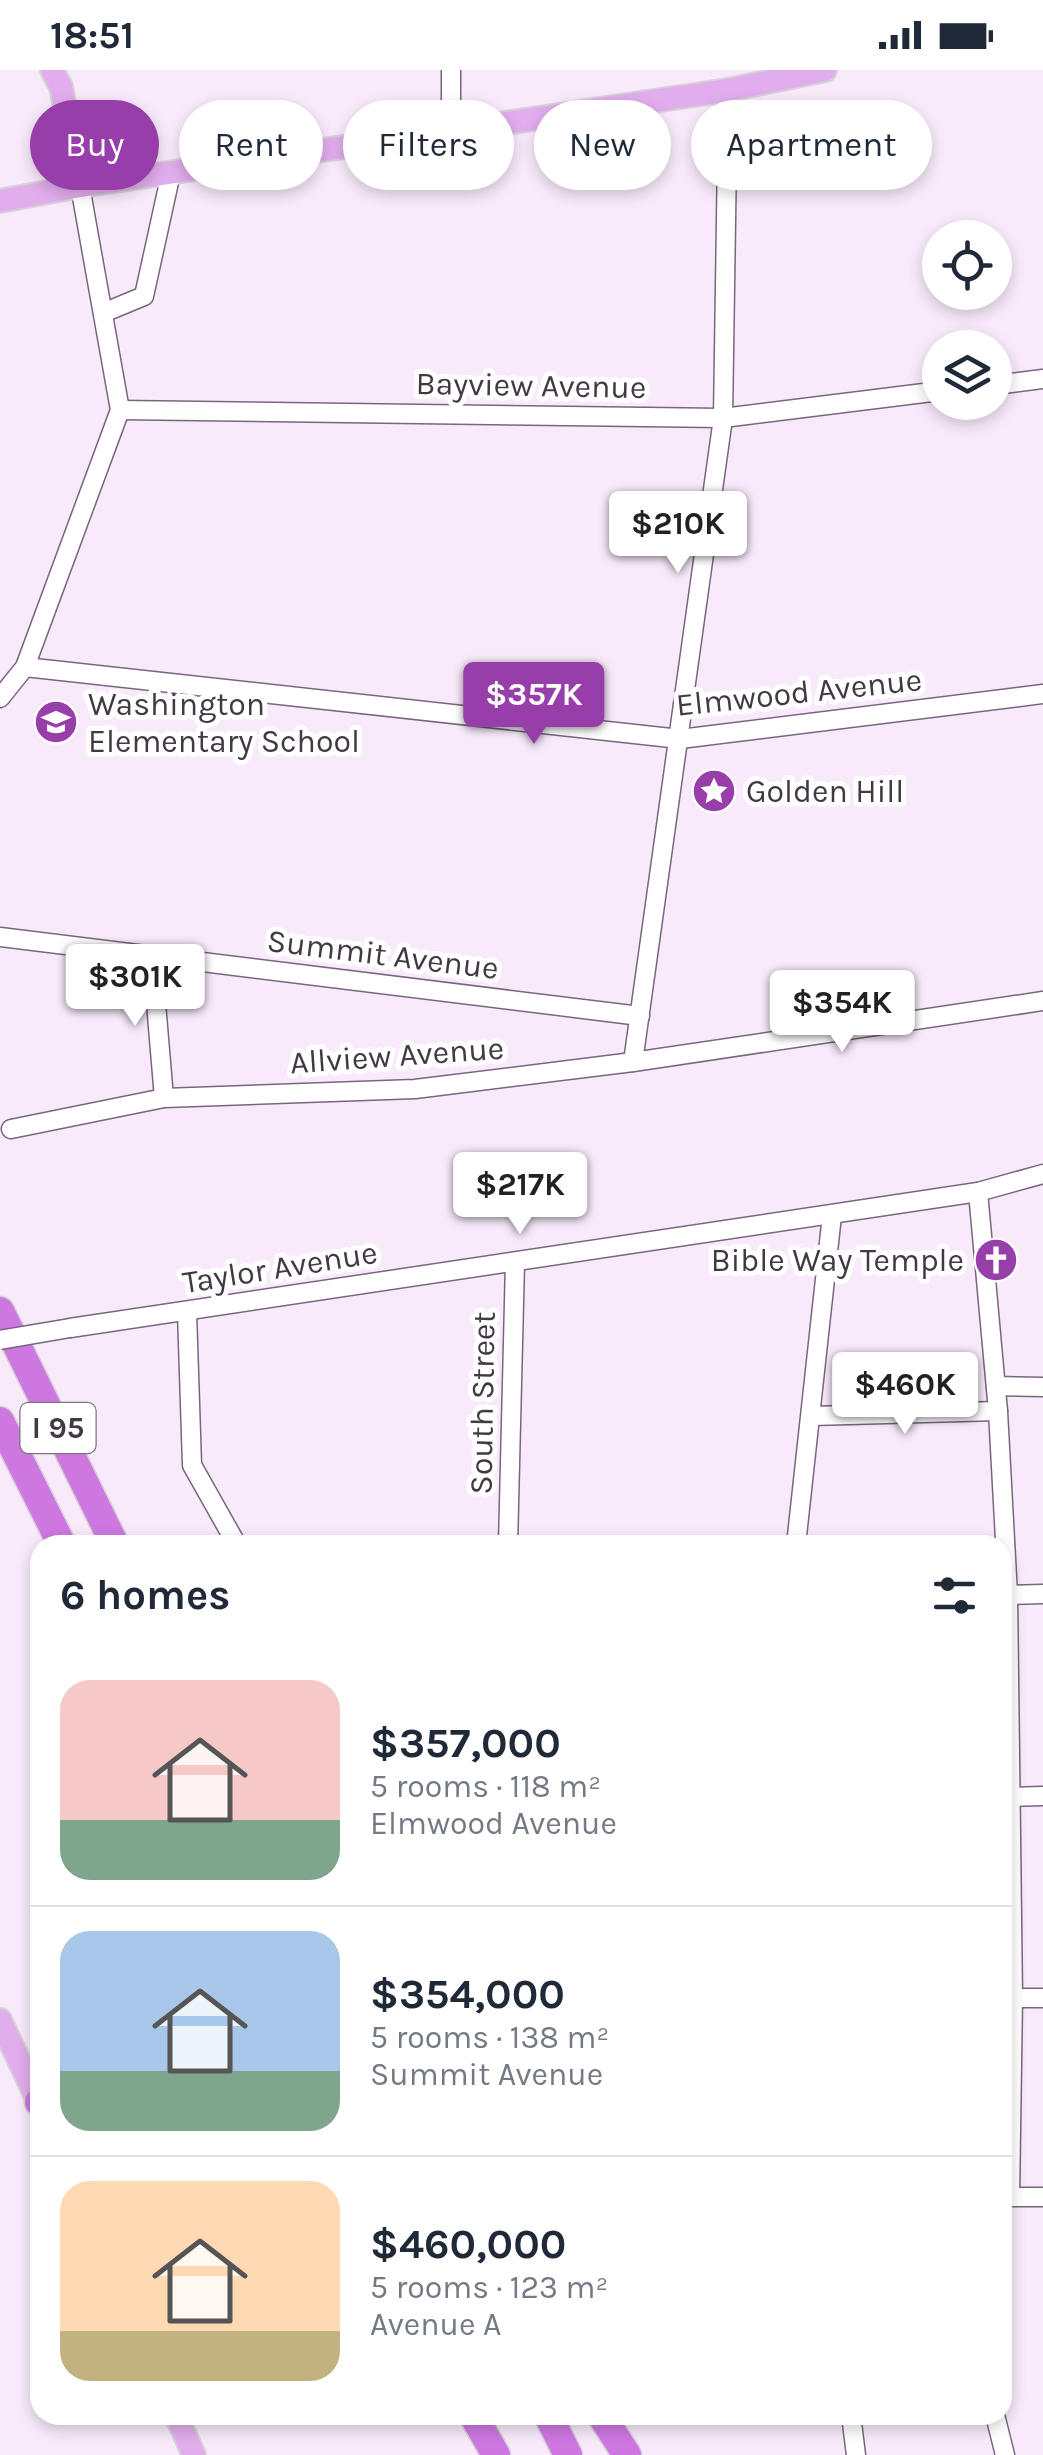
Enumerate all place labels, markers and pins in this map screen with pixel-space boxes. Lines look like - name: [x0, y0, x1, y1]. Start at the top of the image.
- pin: $210K: [608, 491, 748, 576]
- pin: $357K: [464, 662, 604, 747]
- place label: Washington Elementary School: [88, 686, 360, 760]
- school or university icon: Washington Elementary School: [33, 699, 79, 745]
- place icon: Golden Hill: [691, 768, 737, 814]
- place label: Golden Hill: [746, 773, 904, 810]
- pin: $301K: [65, 944, 205, 1029]
- pin: $354K: [772, 970, 912, 1055]
- pin: $217K: [450, 1152, 590, 1237]
- church icon: Bible Way Temple: [973, 1237, 1019, 1283]
- place label: Bible Way Temple: [711, 1242, 964, 1279]
- pin: $460K: [835, 1352, 975, 1437]

